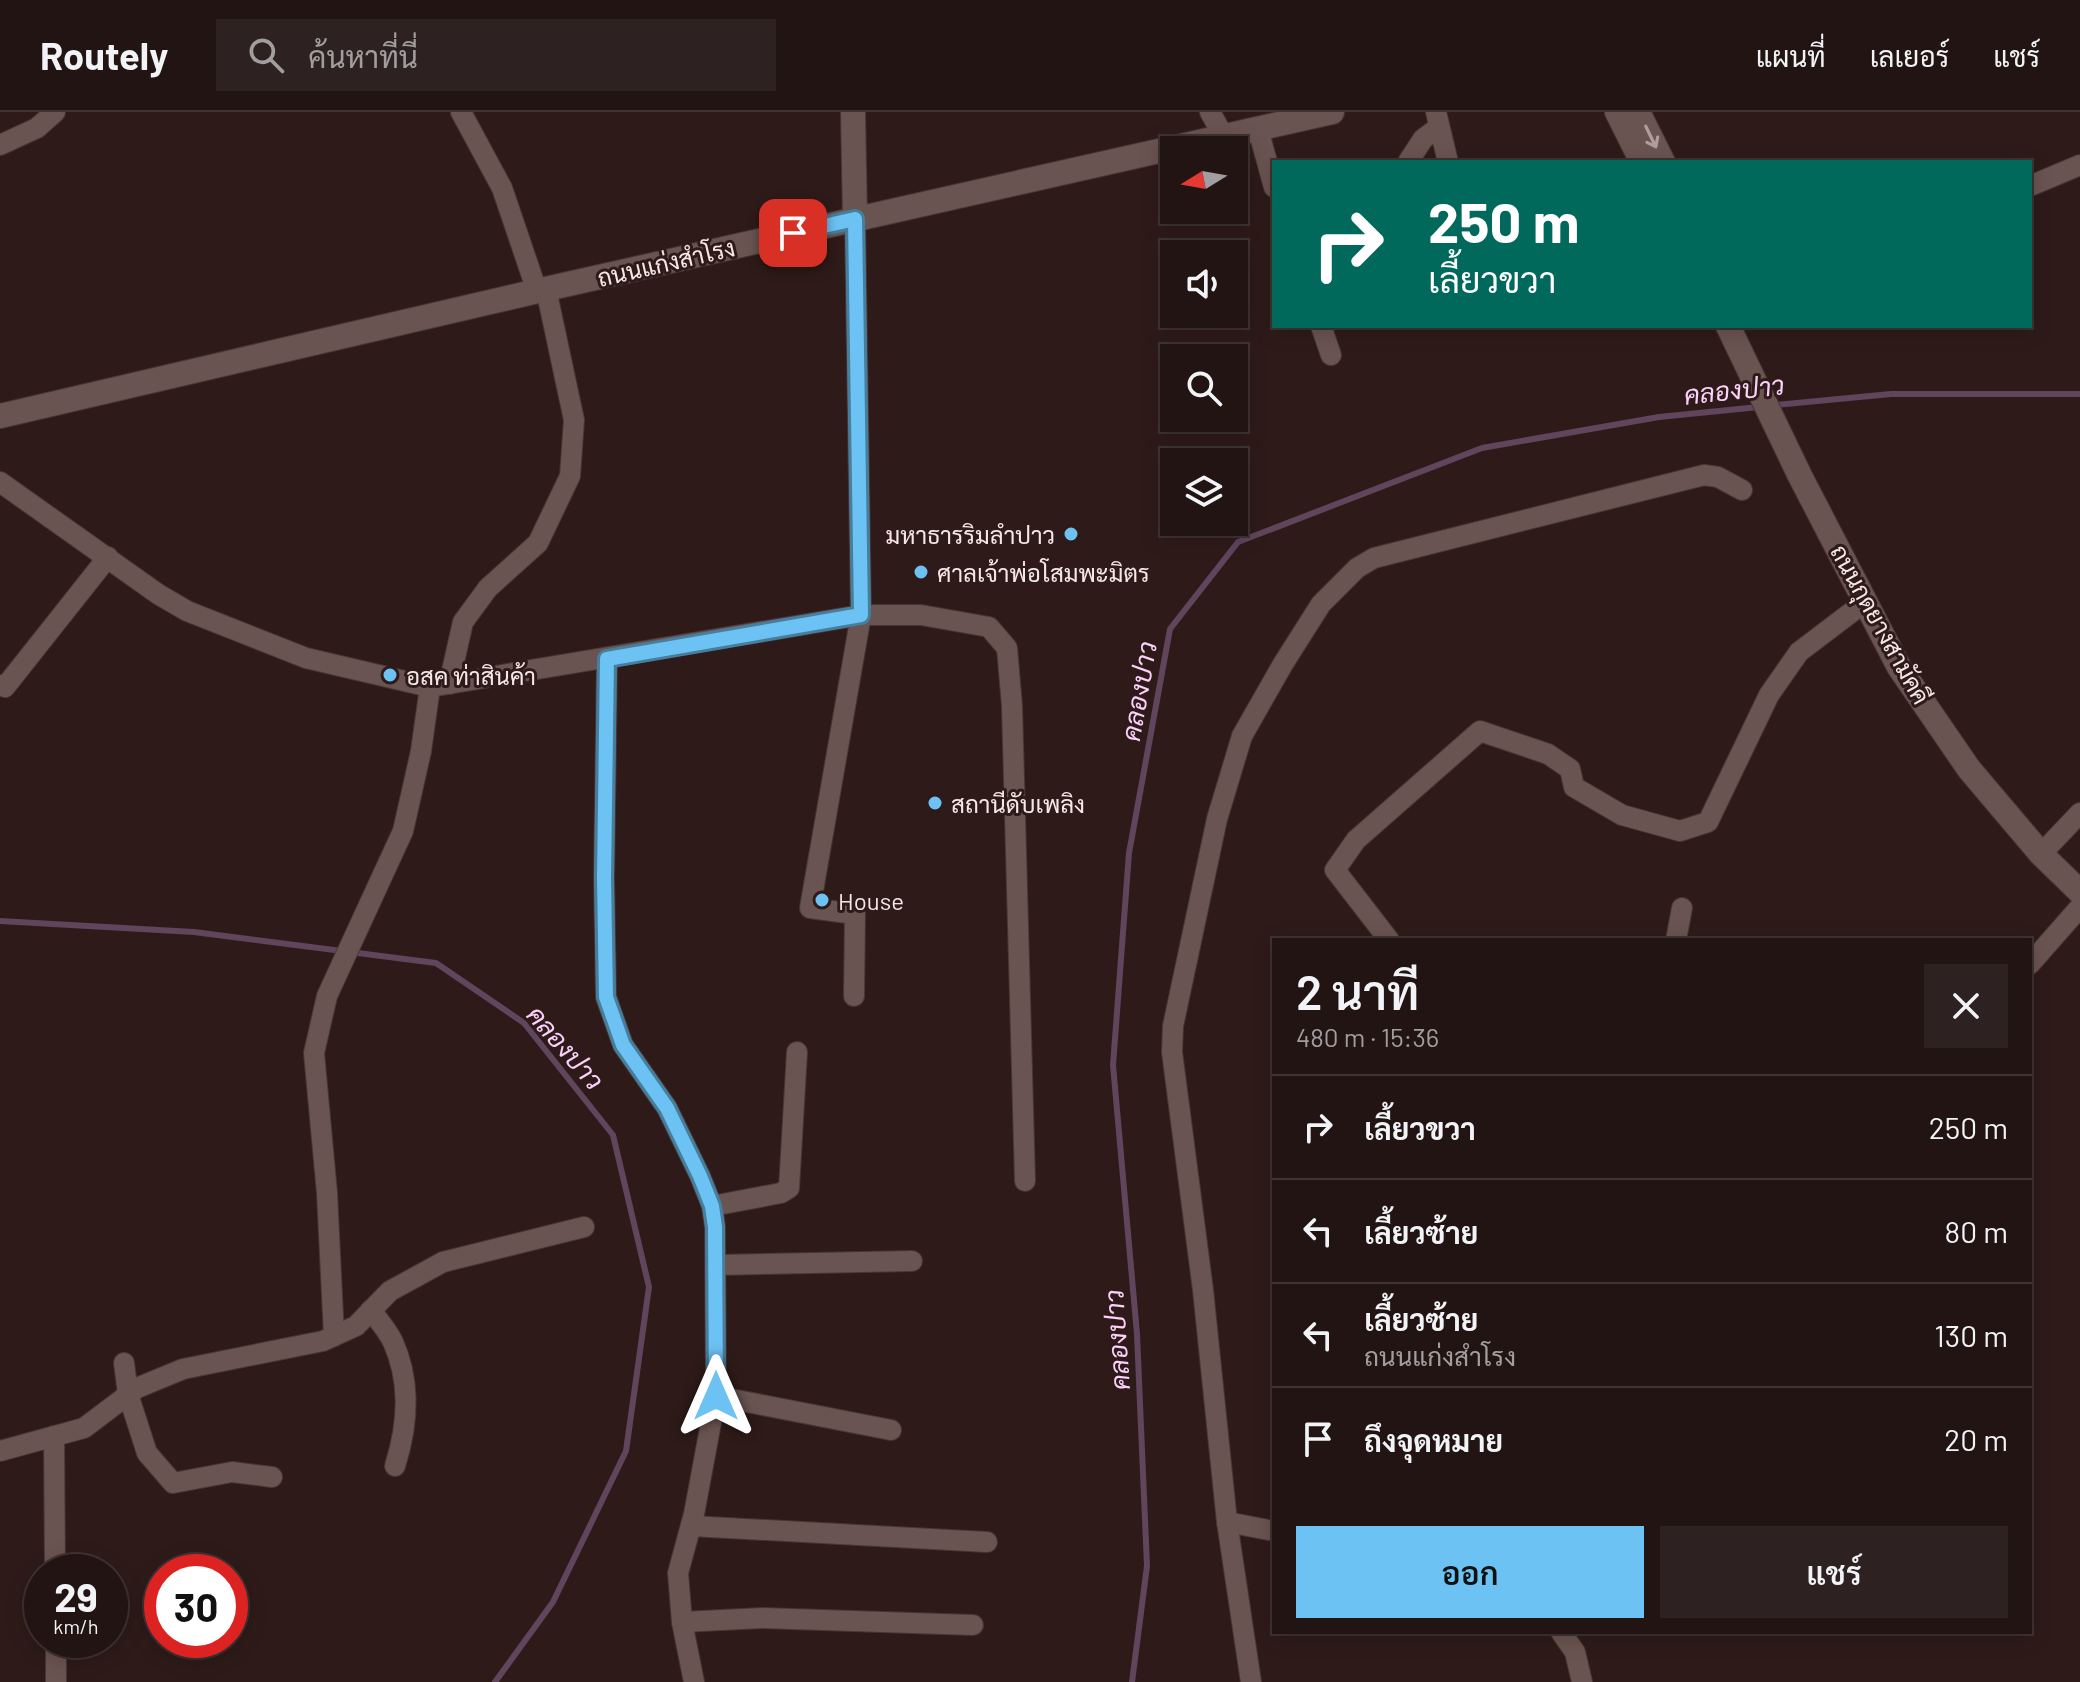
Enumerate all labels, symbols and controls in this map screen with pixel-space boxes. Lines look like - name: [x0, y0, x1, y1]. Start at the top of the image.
- search box: [216, 19, 776, 91]
- text: Routely: [40, 32, 168, 78]
- icon: search: [244, 33, 288, 77]
- text: ค้นหาที่นี่: [308, 38, 418, 74]
- text: แผนที่: [1756, 39, 1826, 73]
- text: เลเยอร์: [1870, 39, 1949, 73]
- text: แชร์: [1993, 39, 2040, 73]
- one-way arrow: [1644, 125, 1659, 148]
- north arrow: [1160, 136, 1248, 224]
- map controls: [1160, 136, 1248, 536]
- text: 250 m: [1428, 187, 1579, 254]
- icon: right: [1296, 192, 1400, 296]
- pin: [759, 199, 827, 267]
- icon: arrive: [771, 211, 815, 255]
- street label: ถนนแก่งสำโรง: [594, 232, 738, 292]
- button: sound: [1160, 240, 1248, 328]
- text: เลี้ยวขวา: [1428, 257, 1556, 300]
- button: search: [1160, 344, 1248, 432]
- water label: คลองปาว: [1682, 368, 1786, 410]
- button: layers: [1160, 448, 1248, 536]
- place label: มหาธารริมลำปาว: [886, 520, 1055, 549]
- marker: มหาธารริมลำปาว: [1062, 525, 1080, 543]
- street label: ถนนกุดยางสามัคคี: [1823, 539, 1937, 710]
- place label: ศาลเจ้าพ่อโสมพะมิตร: [937, 558, 1150, 587]
- marker: ศาลเจ้าพ่อโสมพะมิตร: [912, 563, 930, 581]
- water label: คลองปาว: [1114, 639, 1162, 743]
- place label: อสค ท่าสินค้า: [406, 661, 536, 690]
- marker: อสค ท่าสินค้า: [381, 666, 399, 684]
- place label: สถานีดับเพลิง: [951, 789, 1085, 818]
- marker: สถานีดับเพลิง: [926, 794, 944, 812]
- place label: House: [838, 886, 904, 915]
- marker: House: [813, 891, 831, 909]
- text: 2 นาที: [1296, 962, 1419, 1020]
- button: close: [1924, 964, 2008, 1048]
- water label: คลองปาว: [521, 999, 611, 1095]
- text: 480 m · 15:36: [1296, 1021, 1439, 1052]
- icon: right: [1296, 1105, 1340, 1149]
- text: 250 m: [1929, 1109, 2008, 1145]
- text: เลี้ยวขวา: [1364, 1110, 1476, 1146]
- icon: left: [1296, 1209, 1340, 1253]
- text: 80 m: [1945, 1213, 2008, 1249]
- text: เลี้ยวซ้าย: [1364, 1214, 1478, 1250]
- water label: คลองปาว: [1097, 1289, 1135, 1391]
- text: เลี้ยวซ้าย: [1364, 1301, 1478, 1337]
- icon: left: [1296, 1313, 1340, 1357]
- text: 130 m: [1934, 1317, 2008, 1353]
- text: ถนนแก่งสำโรง: [1364, 1340, 1516, 1371]
- position arrow: [674, 1354, 758, 1438]
- icon: arrive: [1296, 1417, 1340, 1461]
- text: 20 m: [1944, 1421, 2008, 1457]
- text: ถึงจุดหมาย: [1364, 1422, 1503, 1458]
- button: ออก: [1296, 1526, 1644, 1618]
- button: แชร์: [1660, 1526, 2008, 1618]
- speed limit sign: 30: [144, 1554, 248, 1658]
- text: 29: [54, 1572, 98, 1620]
- text: km/h: [53, 1614, 99, 1638]

